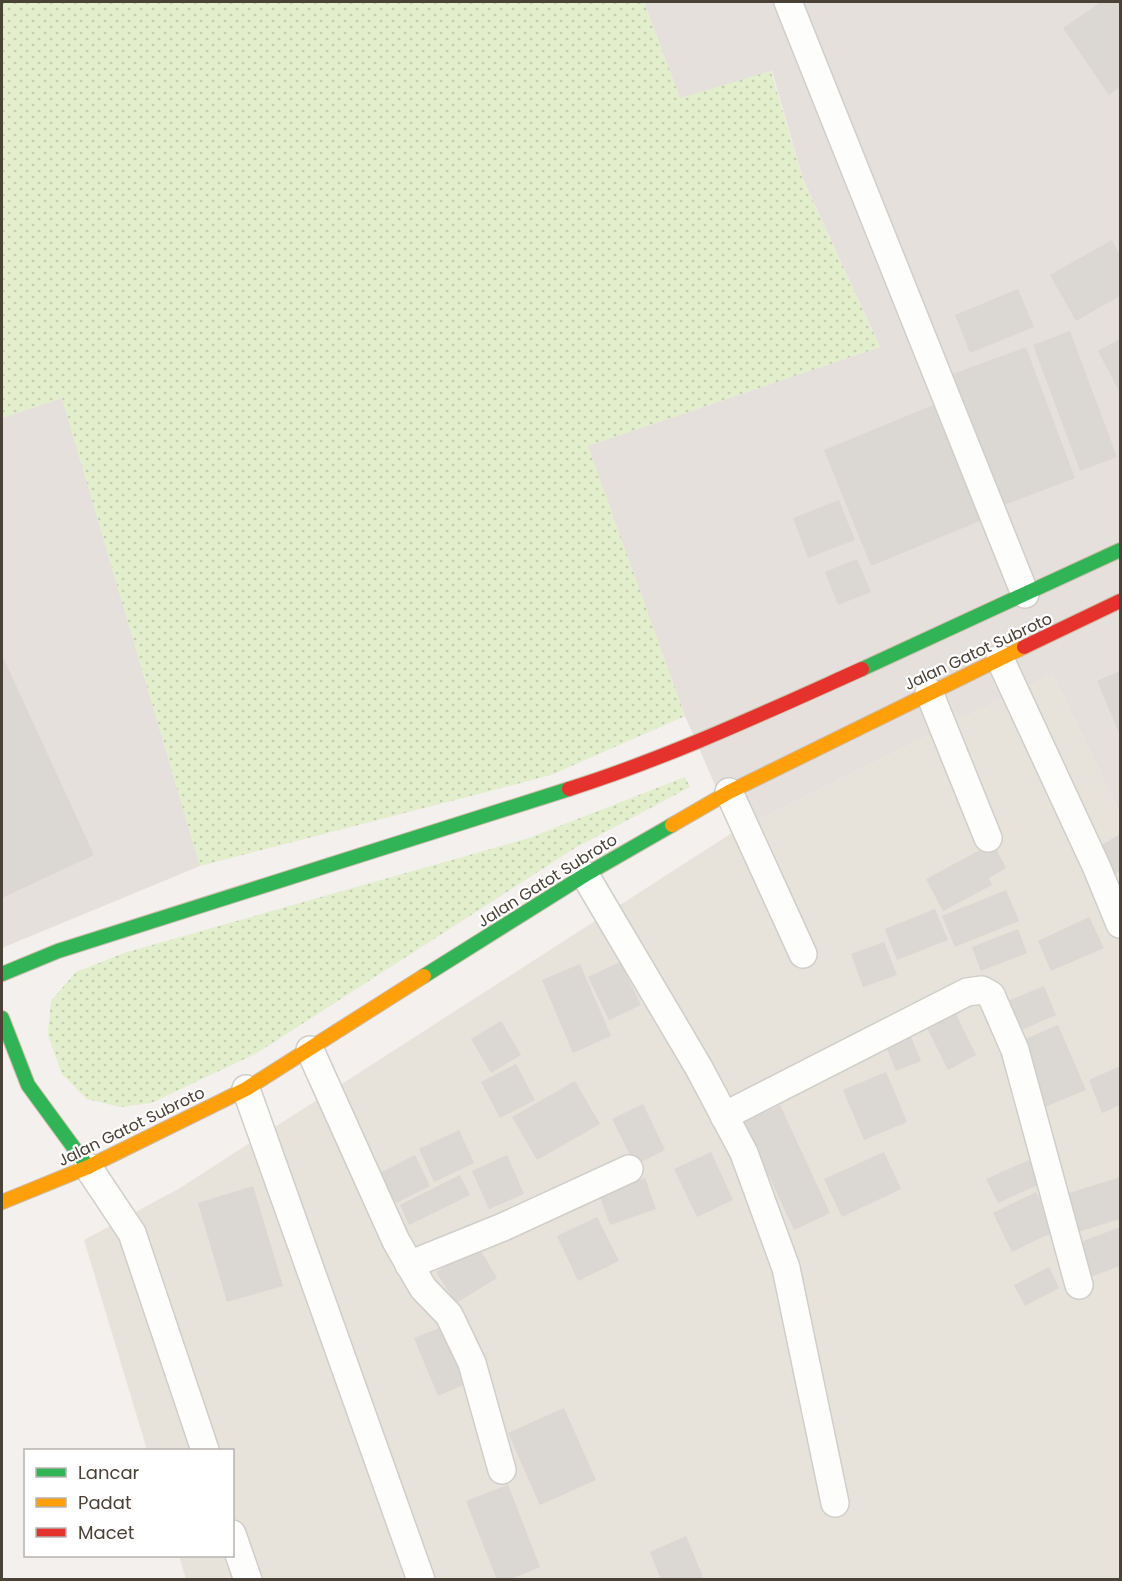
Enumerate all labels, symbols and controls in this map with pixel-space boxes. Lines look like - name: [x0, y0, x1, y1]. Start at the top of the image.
- street label: Jalan Gatot Subroto: [901, 607, 1056, 696]
- street label: Jalan Gatot Subroto: [473, 828, 622, 933]
- street label: Jalan Gatot Subroto: [54, 1081, 208, 1172]
- legend: [24, 1449, 234, 1557]
- text: Lancar: [78, 1460, 140, 1485]
- text: Padat: [78, 1490, 131, 1515]
- text: Macet: [78, 1520, 134, 1545]

